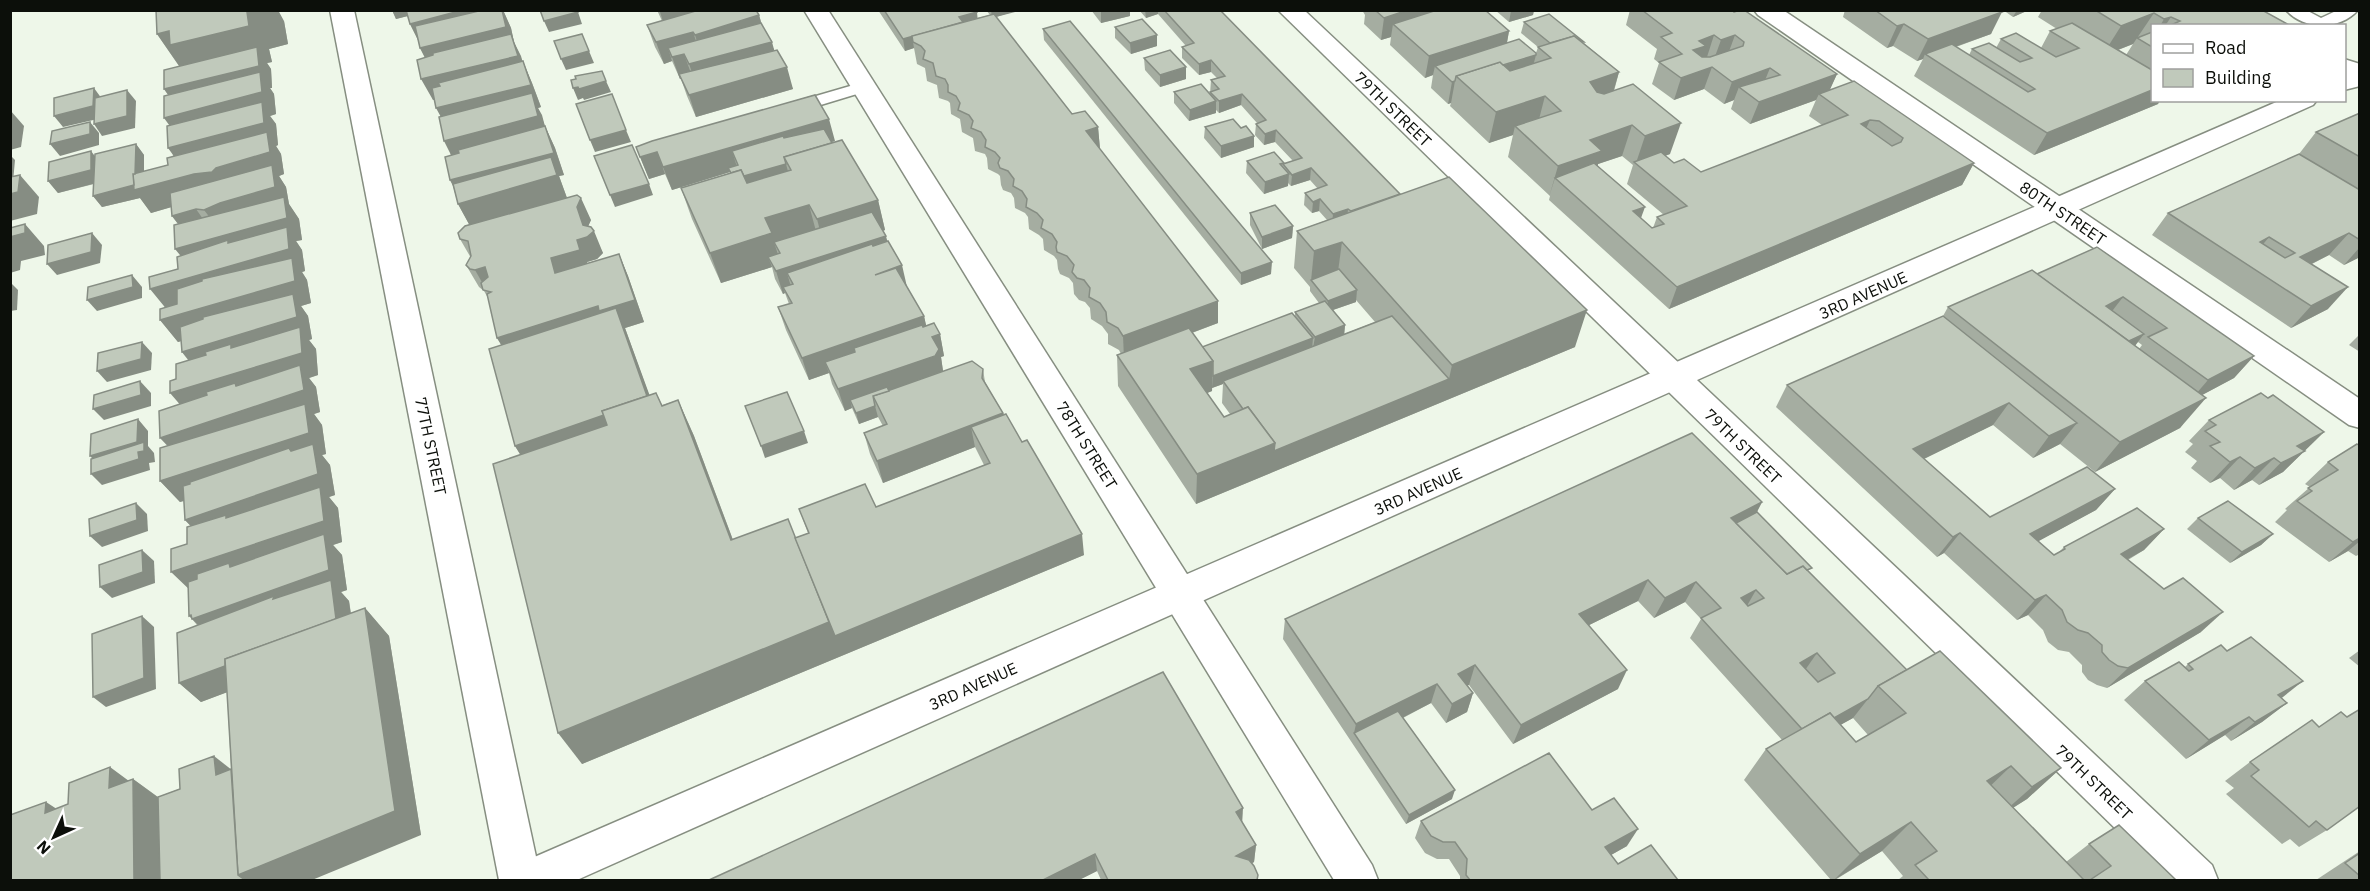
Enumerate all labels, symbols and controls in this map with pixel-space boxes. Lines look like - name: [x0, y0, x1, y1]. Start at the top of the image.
- legend: [2151, 24, 2346, 102]
- text: Road: [2205, 36, 2246, 59]
- text: Building: [2205, 66, 2272, 89]
- street label: 79TH STREET: [1350, 67, 1436, 151]
- street label: 80TH STREET: [2016, 177, 2110, 249]
- street label: 3RD AVENUE: [1816, 267, 1910, 323]
- street label: 77TH STREET: [411, 395, 451, 497]
- street label: 78TH STREET: [1052, 397, 1122, 493]
- street label: 79TH STREET: [1700, 404, 1786, 488]
- street label: 3RD AVENUE: [1371, 463, 1465, 519]
- street label: 3RD AVENUE: [926, 658, 1020, 714]
- street label: 79TH STREET: [2051, 740, 2137, 824]
- north arrow: [24, 807, 84, 867]
- text: N: [32, 836, 55, 859]

